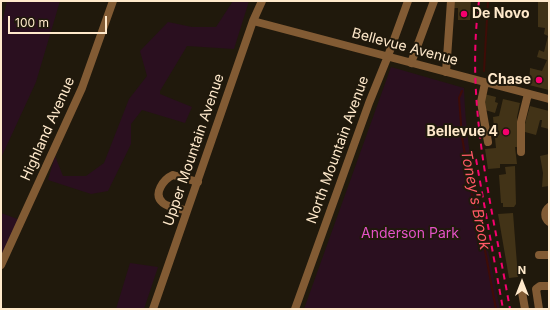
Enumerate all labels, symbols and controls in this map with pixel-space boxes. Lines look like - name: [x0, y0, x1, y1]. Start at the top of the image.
- place label: De Novo: [472, 6, 529, 22]
- scale bar: [10, 8, 109, 34]
- marker: De Novo: [459, 9, 469, 19]
- text: 100 m: [15, 15, 49, 30]
- street label: Bellevue Avenue: [350, 25, 460, 69]
- street label: Upper Mountain Avenue: [160, 72, 228, 228]
- place label: Chase: [488, 72, 531, 88]
- street label: Highland Avenue: [18, 74, 78, 184]
- street label: North Mountain Avenue: [303, 74, 373, 226]
- marker: Chase: [534, 75, 544, 85]
- place label: Bellevue 4: [426, 124, 498, 140]
- marker: Bellevue 4: [501, 127, 511, 137]
- water label: Toney's Brook: [457, 149, 493, 251]
- park label: Anderson Park: [361, 226, 459, 242]
- north arrow: [502, 262, 542, 302]
- text: N: [518, 263, 526, 277]

